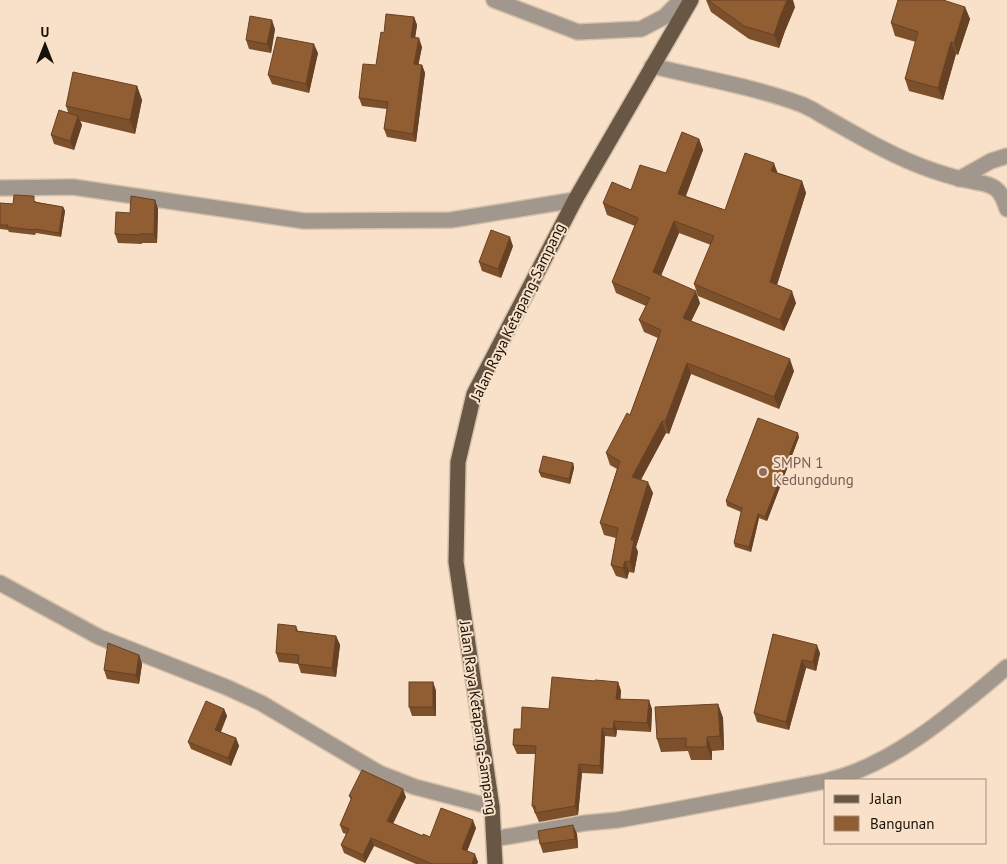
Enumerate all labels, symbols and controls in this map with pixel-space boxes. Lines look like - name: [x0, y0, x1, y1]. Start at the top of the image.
- north arrow: [20, 20, 70, 70]
- text: U: [41, 23, 49, 41]
- street label: Jalan Raya Ketapang-Sampang: [466, 220, 569, 405]
- place label: SMPN 1 Kedungdung: [773, 453, 854, 489]
- marker: SMPN 1 Kedungdung: [757, 466, 769, 478]
- street label: Jalan Raya Ketapang-Sampang: [455, 619, 502, 816]
- legend: [824, 779, 987, 844]
- text: Jalan: [869, 789, 902, 808]
- text: Bangunan: [870, 814, 934, 833]

